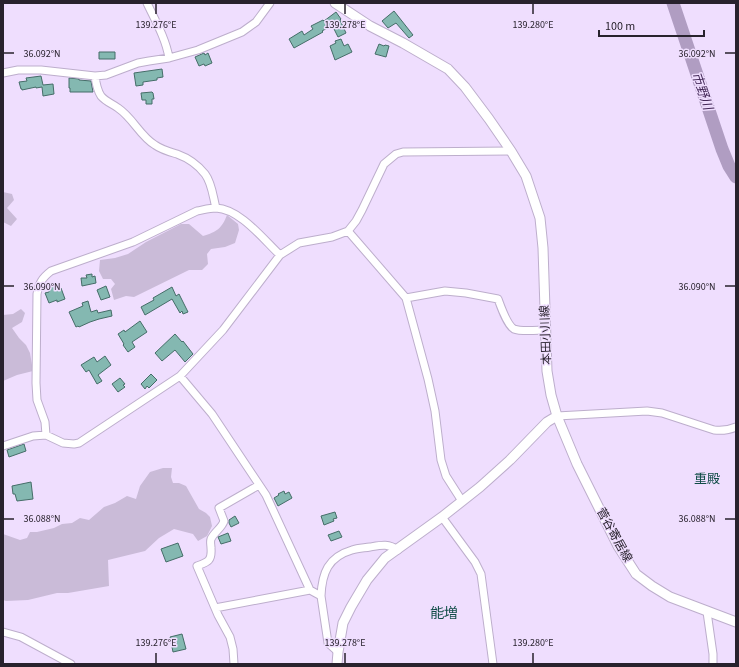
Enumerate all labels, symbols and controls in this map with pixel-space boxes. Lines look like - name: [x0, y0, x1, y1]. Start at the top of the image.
- scale bar: [599, 12, 704, 38]
- text: 139.276°E: [136, 18, 176, 32]
- text: 139.278°E: [325, 18, 365, 32]
- text: 139.280°E: [513, 18, 553, 32]
- text: 100 m: [605, 18, 635, 35]
- text: 36.092°N: [23, 47, 61, 61]
- text: 36.092°N: [678, 47, 716, 61]
- water label: 市野川: [687, 70, 718, 114]
- text: 36.090°N: [23, 280, 61, 294]
- text: 36.090°N: [678, 280, 716, 294]
- street label: 本田小川線: [536, 305, 556, 365]
- district label: 重殿: [694, 470, 720, 488]
- street label: 菅谷寄居線: [592, 505, 636, 565]
- text: 36.088°N: [23, 512, 61, 526]
- text: 36.088°N: [678, 512, 716, 526]
- district label: 能増: [430, 604, 458, 624]
- text: 139.276°E: [136, 636, 176, 650]
- text: 139.278°E: [325, 636, 365, 650]
- text: 139.280°E: [513, 636, 553, 650]

